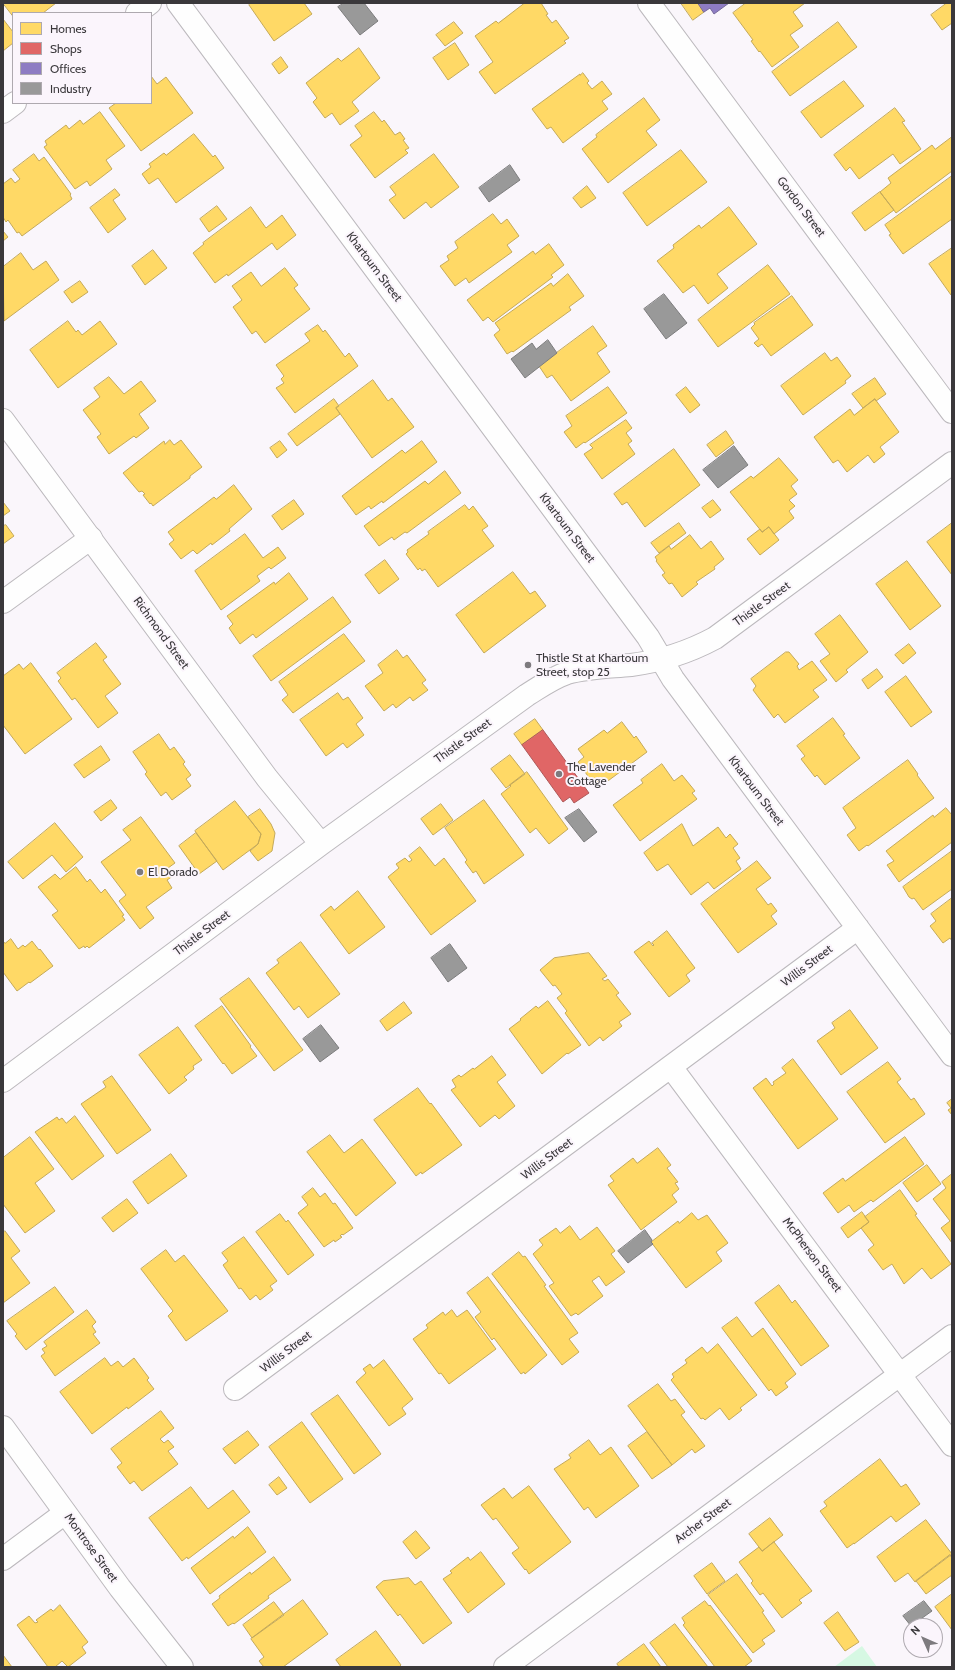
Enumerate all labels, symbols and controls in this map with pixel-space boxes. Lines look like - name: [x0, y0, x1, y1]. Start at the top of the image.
- legend: [12, 12, 152, 104]
- text: Homes: [50, 21, 87, 36]
- text: Shops: [50, 41, 82, 56]
- text: Offices: [50, 61, 86, 76]
- text: Industry: [50, 81, 91, 96]
- street label: Gordon Street: [774, 174, 828, 240]
- street label: Khartoum Street: [343, 229, 405, 305]
- street label: Khartoum Street: [536, 490, 598, 566]
- street label: Thistle Street: [731, 579, 793, 629]
- street label: Richmond Street: [130, 594, 192, 672]
- place label: Thistle St at Khartoum Street, stop 25: [536, 651, 648, 679]
- marker: Thistle St at Khartoum Street, stop 25: [523, 660, 533, 670]
- street label: Thistle Street: [432, 716, 494, 766]
- street label: Khartoum Street: [725, 753, 787, 829]
- place label: The Lavender Cottage: [567, 760, 635, 788]
- marker: The Lavender Cottage: [554, 769, 564, 779]
- place label: El Dorado: [148, 865, 198, 879]
- marker: El Dorado: [135, 867, 145, 877]
- street label: Thistle Street: [171, 907, 233, 959]
- street label: Willis Street: [778, 942, 836, 990]
- street label: Willis Street: [518, 1135, 576, 1183]
- street label: McPherson Street: [779, 1215, 845, 1295]
- street label: Willis Street: [257, 1328, 315, 1376]
- street label: Archer Street: [672, 1495, 734, 1547]
- street label: Montrose Street: [61, 1511, 121, 1585]
- north arrow: [903, 1618, 943, 1658]
- text: N: [908, 1623, 923, 1638]

